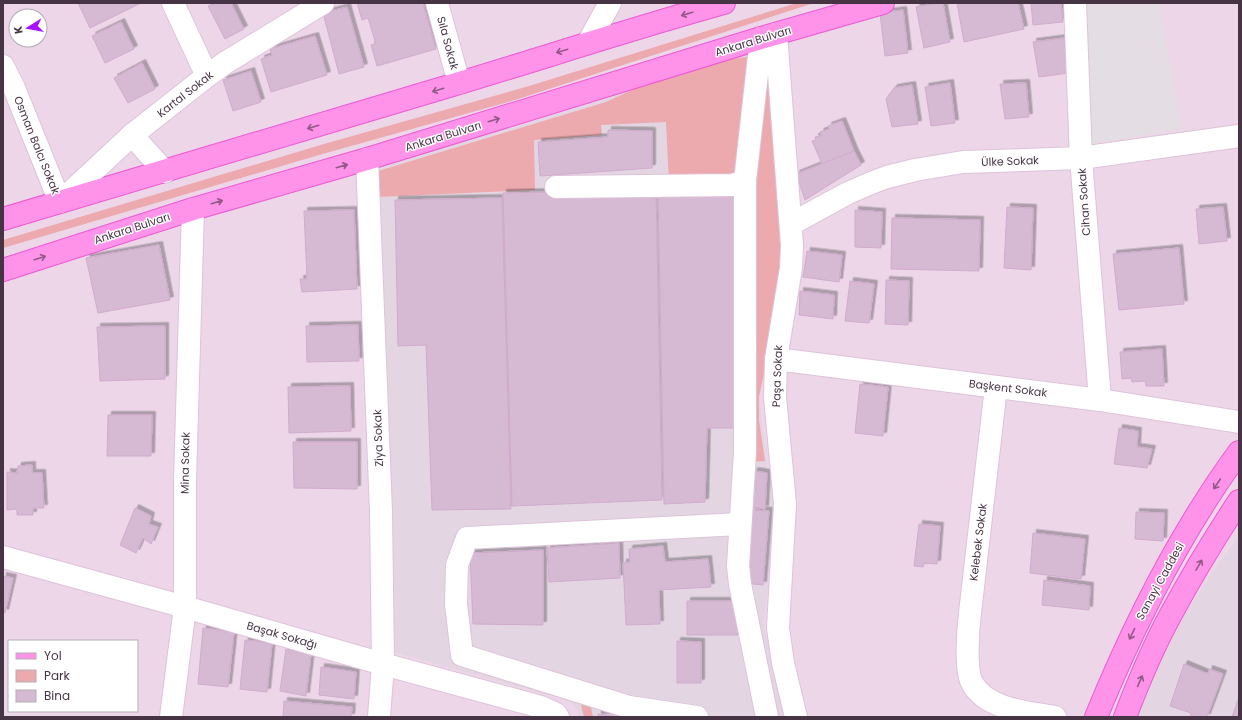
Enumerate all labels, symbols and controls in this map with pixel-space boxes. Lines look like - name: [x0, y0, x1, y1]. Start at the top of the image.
- north arrow: [8, 8, 48, 48]
- one-way arrow: [680, 11, 693, 18]
- street label: Sıla Sokak: [433, 15, 463, 72]
- street label: Ankara Bulvarı: [713, 22, 793, 60]
- text: K: [10, 24, 27, 35]
- one-way arrow: [556, 48, 569, 55]
- street label: Kartal Sokak: [153, 67, 217, 121]
- one-way arrow: [432, 87, 445, 94]
- street label: Osman Balcı Sokak: [10, 94, 64, 197]
- one-way arrow: [487, 116, 500, 123]
- street label: Ankara Bulvarı: [403, 117, 483, 155]
- one-way arrow: [307, 124, 320, 131]
- street label: Ülke Sokak: [981, 152, 1039, 170]
- one-way arrow: [336, 162, 349, 169]
- street label: Cihan Sokak: [1074, 167, 1094, 236]
- one-way arrow: [211, 198, 224, 205]
- street label: Ankara Bulvarı: [92, 208, 172, 248]
- one-way arrow: [33, 254, 46, 261]
- street label: Paşa Sokak: [768, 344, 786, 407]
- street label: Başkent Sokak: [968, 375, 1048, 401]
- street label: Ziya Sokak: [369, 409, 387, 467]
- street label: Mina Sokak: [176, 432, 194, 494]
- one-way arrow: [1213, 479, 1221, 490]
- street label: Kelebek Sokak: [965, 502, 991, 582]
- street label: Sanayi Caddesi: [1132, 539, 1188, 623]
- one-way arrow: [1195, 559, 1203, 571]
- street label: Başak Sokağı: [245, 617, 319, 653]
- one-way arrow: [1128, 627, 1135, 639]
- legend: [8, 640, 138, 712]
- text: Yol: [44, 647, 62, 664]
- text: Park: [44, 667, 71, 684]
- one-way arrow: [1137, 675, 1144, 687]
- text: Bina: [44, 687, 70, 704]

